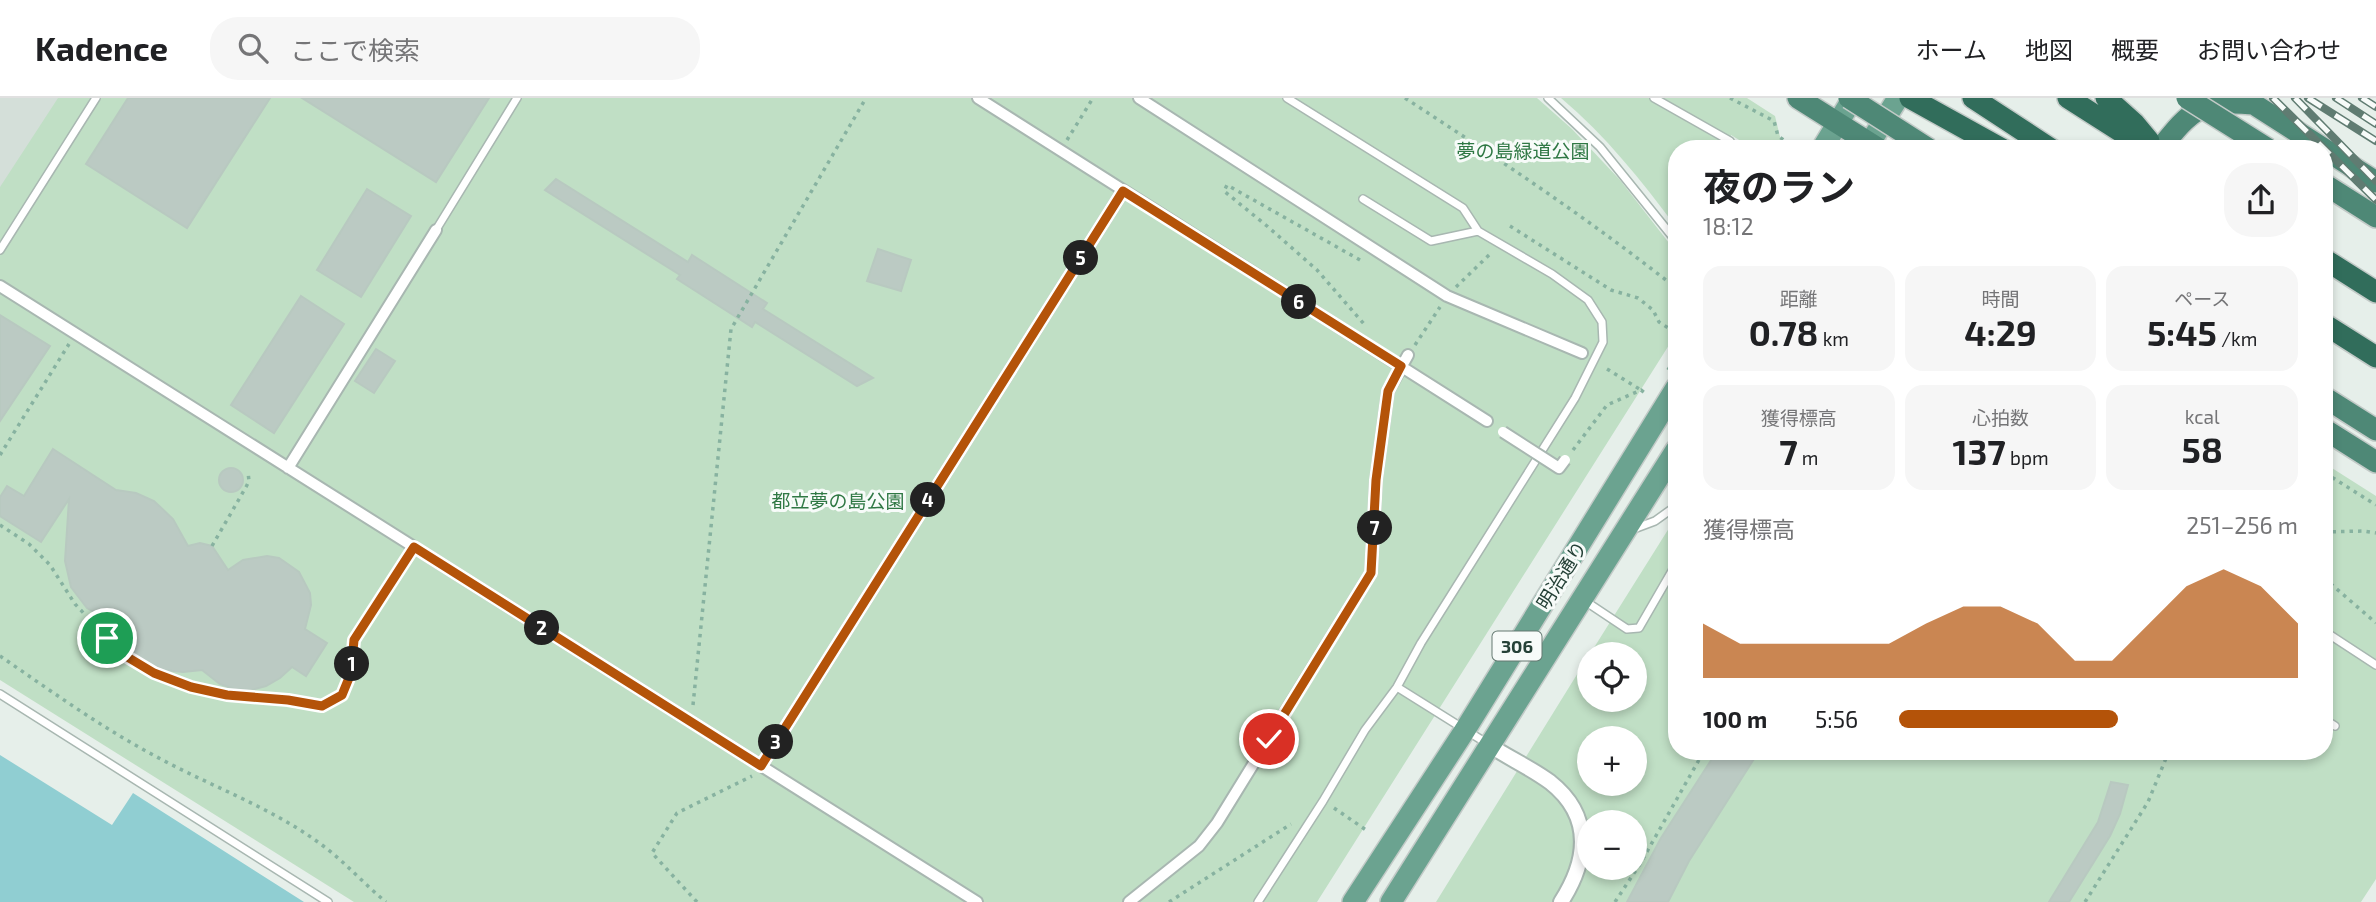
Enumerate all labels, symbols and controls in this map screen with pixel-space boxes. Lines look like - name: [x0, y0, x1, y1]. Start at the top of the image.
- search box: [210, 17, 700, 80]
- text: Kadence: [35, 28, 168, 68]
- icon: search: [234, 29, 272, 67]
- text: ここで検索: [290, 34, 420, 65]
- text: ホーム: [1916, 35, 1987, 64]
- text: 地図: [2025, 35, 2073, 64]
- text: 概要: [2111, 35, 2159, 64]
- text: お問い合わせ: [2197, 35, 2341, 64]
- park label: 夢の島緑道公園: [1456, 139, 1590, 162]
- text: 夜のラン: [1703, 163, 1855, 209]
- button: share: [2224, 163, 2298, 237]
- text: 18:12: [1703, 212, 1754, 240]
- pin: 5: [1064, 240, 1098, 276]
- text: 5: [1075, 246, 1086, 269]
- pin: 6: [1282, 284, 1316, 320]
- text: 距離: [1780, 287, 1818, 310]
- text: 時間: [1981, 287, 2020, 310]
- text: ペース: [2174, 287, 2230, 310]
- text: 6: [1293, 290, 1304, 313]
- text: 0.78: [1749, 311, 1818, 353]
- text: 4:29: [1964, 311, 2037, 353]
- text: 5:45: [2147, 311, 2217, 353]
- text: km: [1818, 327, 1849, 350]
- text: /km: [2217, 327, 2257, 350]
- text: kcal: [2185, 405, 2220, 428]
- text: 獲得標高: [1761, 406, 1837, 429]
- text: 心拍数: [1972, 406, 2029, 429]
- text: 58: [2182, 428, 2223, 470]
- text: 7: [1779, 430, 1798, 472]
- text: 137: [1952, 430, 2006, 472]
- text: m: [1798, 446, 1819, 469]
- text: bpm: [2006, 446, 2049, 469]
- pin: 4: [911, 482, 946, 518]
- text: 4: [921, 488, 934, 511]
- park label: 都立夢の島公園: [771, 489, 905, 512]
- pin: 7: [1358, 510, 1392, 546]
- text: 251–256 m: [2186, 511, 2298, 539]
- text: 獲得標高: [1703, 515, 1795, 543]
- text: 7: [1369, 516, 1380, 539]
- street label: 明治通り: [1531, 537, 1591, 613]
- pin: [77, 608, 137, 668]
- pin: 2: [524, 610, 560, 646]
- text: 2: [536, 616, 547, 639]
- icon: arrive: [88, 619, 126, 657]
- road number: 306: [1492, 632, 1542, 660]
- map controls: [1577, 642, 1647, 880]
- button: locate: [1577, 642, 1647, 712]
- pin: 1: [334, 646, 370, 682]
- text: 1: [347, 652, 356, 675]
- text: 100 m: [1703, 705, 1767, 733]
- text: 5:56: [1815, 705, 1858, 733]
- pin: [1239, 709, 1299, 769]
- icon: check: [1250, 720, 1288, 758]
- pin: 3: [758, 724, 794, 760]
- button: +: [1577, 726, 1647, 796]
- text: 3: [770, 730, 781, 753]
- button: −: [1577, 810, 1647, 880]

